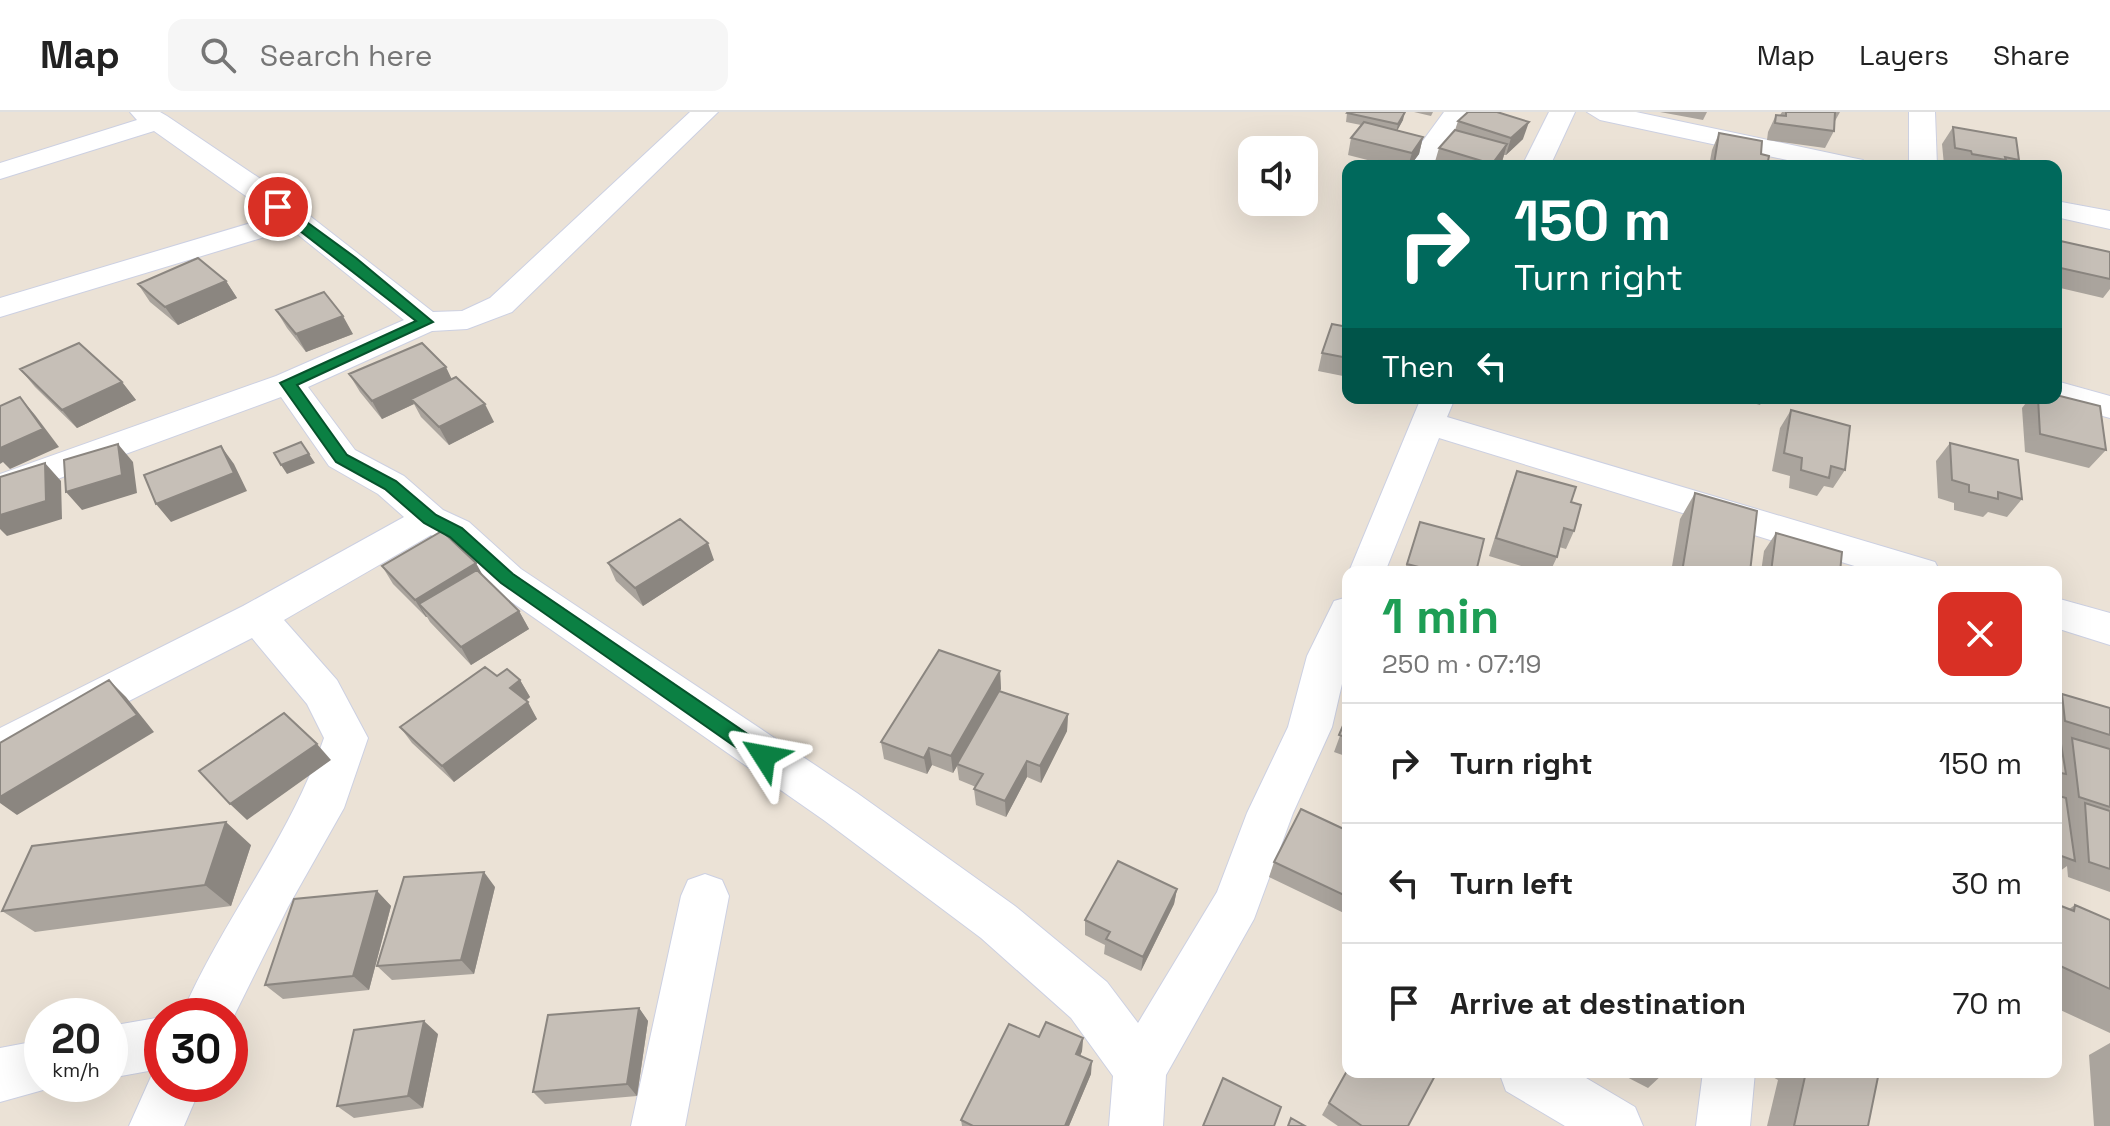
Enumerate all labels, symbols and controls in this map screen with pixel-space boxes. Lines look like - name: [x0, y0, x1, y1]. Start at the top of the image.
- search box: [168, 19, 728, 91]
- text: Map: [40, 31, 120, 79]
- icon: search: [196, 33, 240, 77]
- text: Search here: [260, 36, 433, 75]
- text: Map: [1757, 37, 1815, 73]
- text: Layers: [1859, 37, 1949, 73]
- text: Share: [1993, 37, 2070, 73]
- map controls: [1238, 136, 1318, 216]
- button: sound: [1238, 136, 1318, 216]
- pin: [244, 173, 312, 241]
- icon: arrive: [256, 185, 300, 229]
- text: 150 m: [1514, 185, 1671, 256]
- icon: right: [1382, 192, 1486, 296]
- text: Turn right: [1514, 255, 1683, 301]
- icon: left: [1470, 344, 1514, 388]
- text: Then: [1382, 347, 1454, 386]
- text: 1 min: [1382, 586, 1499, 647]
- button: close: [1938, 592, 2022, 676]
- text: 250 m · 07:19: [1382, 647, 1541, 681]
- position arrow: [722, 714, 806, 798]
- icon: right: [1382, 741, 1426, 785]
- text: Turn right: [1450, 744, 1593, 783]
- text: 150 m: [1939, 744, 2022, 783]
- icon: left: [1382, 861, 1426, 905]
- text: Turn left: [1450, 864, 1573, 903]
- text: 30 m: [1951, 864, 2022, 903]
- icon: arrive: [1382, 981, 1426, 1025]
- text: Arrive at destination: [1450, 984, 1746, 1023]
- text: 70 m: [1953, 984, 2022, 1023]
- speed limit sign: 30: [144, 998, 248, 1102]
- text: 20: [51, 1014, 101, 1065]
- text: km/h: [52, 1057, 100, 1083]

